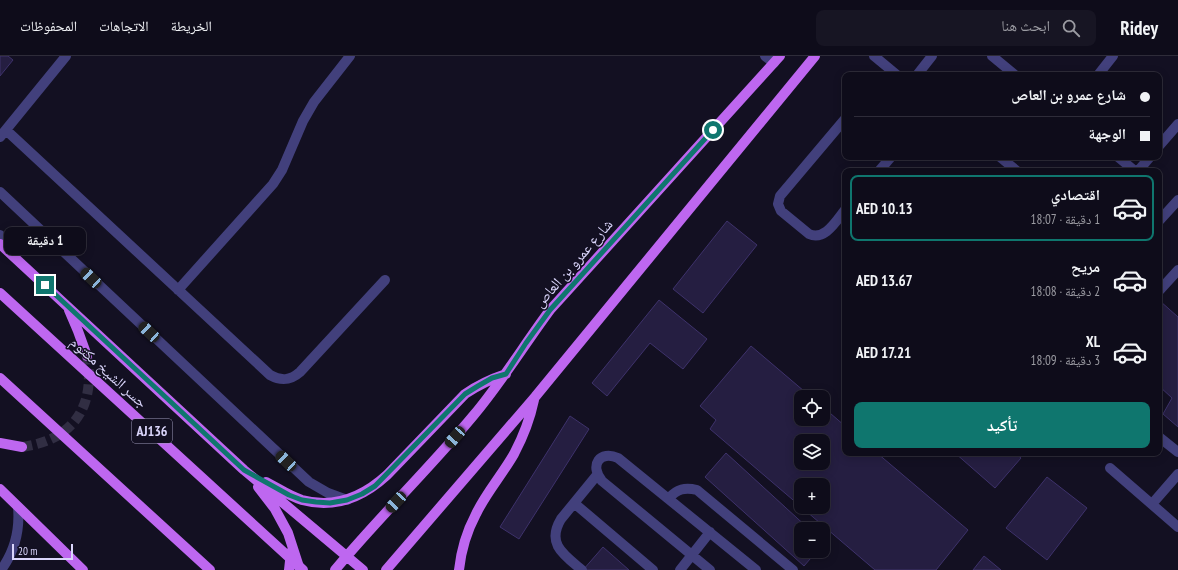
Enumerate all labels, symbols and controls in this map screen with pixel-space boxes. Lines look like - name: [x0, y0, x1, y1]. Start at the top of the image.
- search box: [816, 10, 1096, 46]
- text: ابحث هنا: [1001, 16, 1050, 35]
- text: Ridey: [1120, 16, 1158, 40]
- text: المحفوظات: [20, 17, 77, 35]
- text: الاتجاهات: [99, 17, 149, 35]
- text: الخريطة: [171, 17, 212, 35]
- icon: search: [1060, 17, 1082, 39]
- text: شارع عمرو بن العاص: [1011, 85, 1126, 104]
- route start: [704, 121, 722, 139]
- text: الوجهة: [1088, 124, 1126, 143]
- text: اقتصادي: [1051, 185, 1100, 204]
- icon: car: [1112, 190, 1148, 226]
- text: AED 10.13: [856, 199, 913, 218]
- text: 1 دقيقة · 18:07: [1031, 211, 1100, 228]
- street label: شارع عمرو بن العاص: [529, 215, 617, 312]
- callout: 1 دقيقة: [4, 227, 86, 255]
- text: 1 دقيقة: [27, 232, 63, 249]
- text: مريح: [1071, 257, 1100, 276]
- icon: car: [1112, 262, 1148, 298]
- car: [78, 265, 104, 291]
- text: AED 13.67: [856, 271, 913, 290]
- route end: [36, 276, 54, 294]
- text: 2 دقيقة · 18:08: [1031, 283, 1100, 300]
- car: [136, 319, 162, 345]
- street label: جسر الشيخ مكتوم: [66, 332, 152, 413]
- text: XL: [1086, 332, 1100, 351]
- icon: car: [1112, 334, 1148, 370]
- text: AED 17.21: [856, 343, 911, 362]
- text: 3 دقيقة · 18:09: [1031, 352, 1100, 369]
- map controls: [794, 390, 830, 558]
- button: locate: [794, 390, 830, 426]
- button: تأكيد: [854, 402, 1150, 448]
- road number: AJ136: [132, 419, 172, 443]
- car: [443, 424, 467, 450]
- button: layers: [794, 434, 830, 470]
- car: [273, 448, 299, 474]
- button: +: [794, 478, 830, 514]
- car: [383, 489, 409, 515]
- button: −: [794, 522, 830, 558]
- scale bar: [12, 542, 73, 561]
- text: 20 m: [18, 544, 37, 558]

